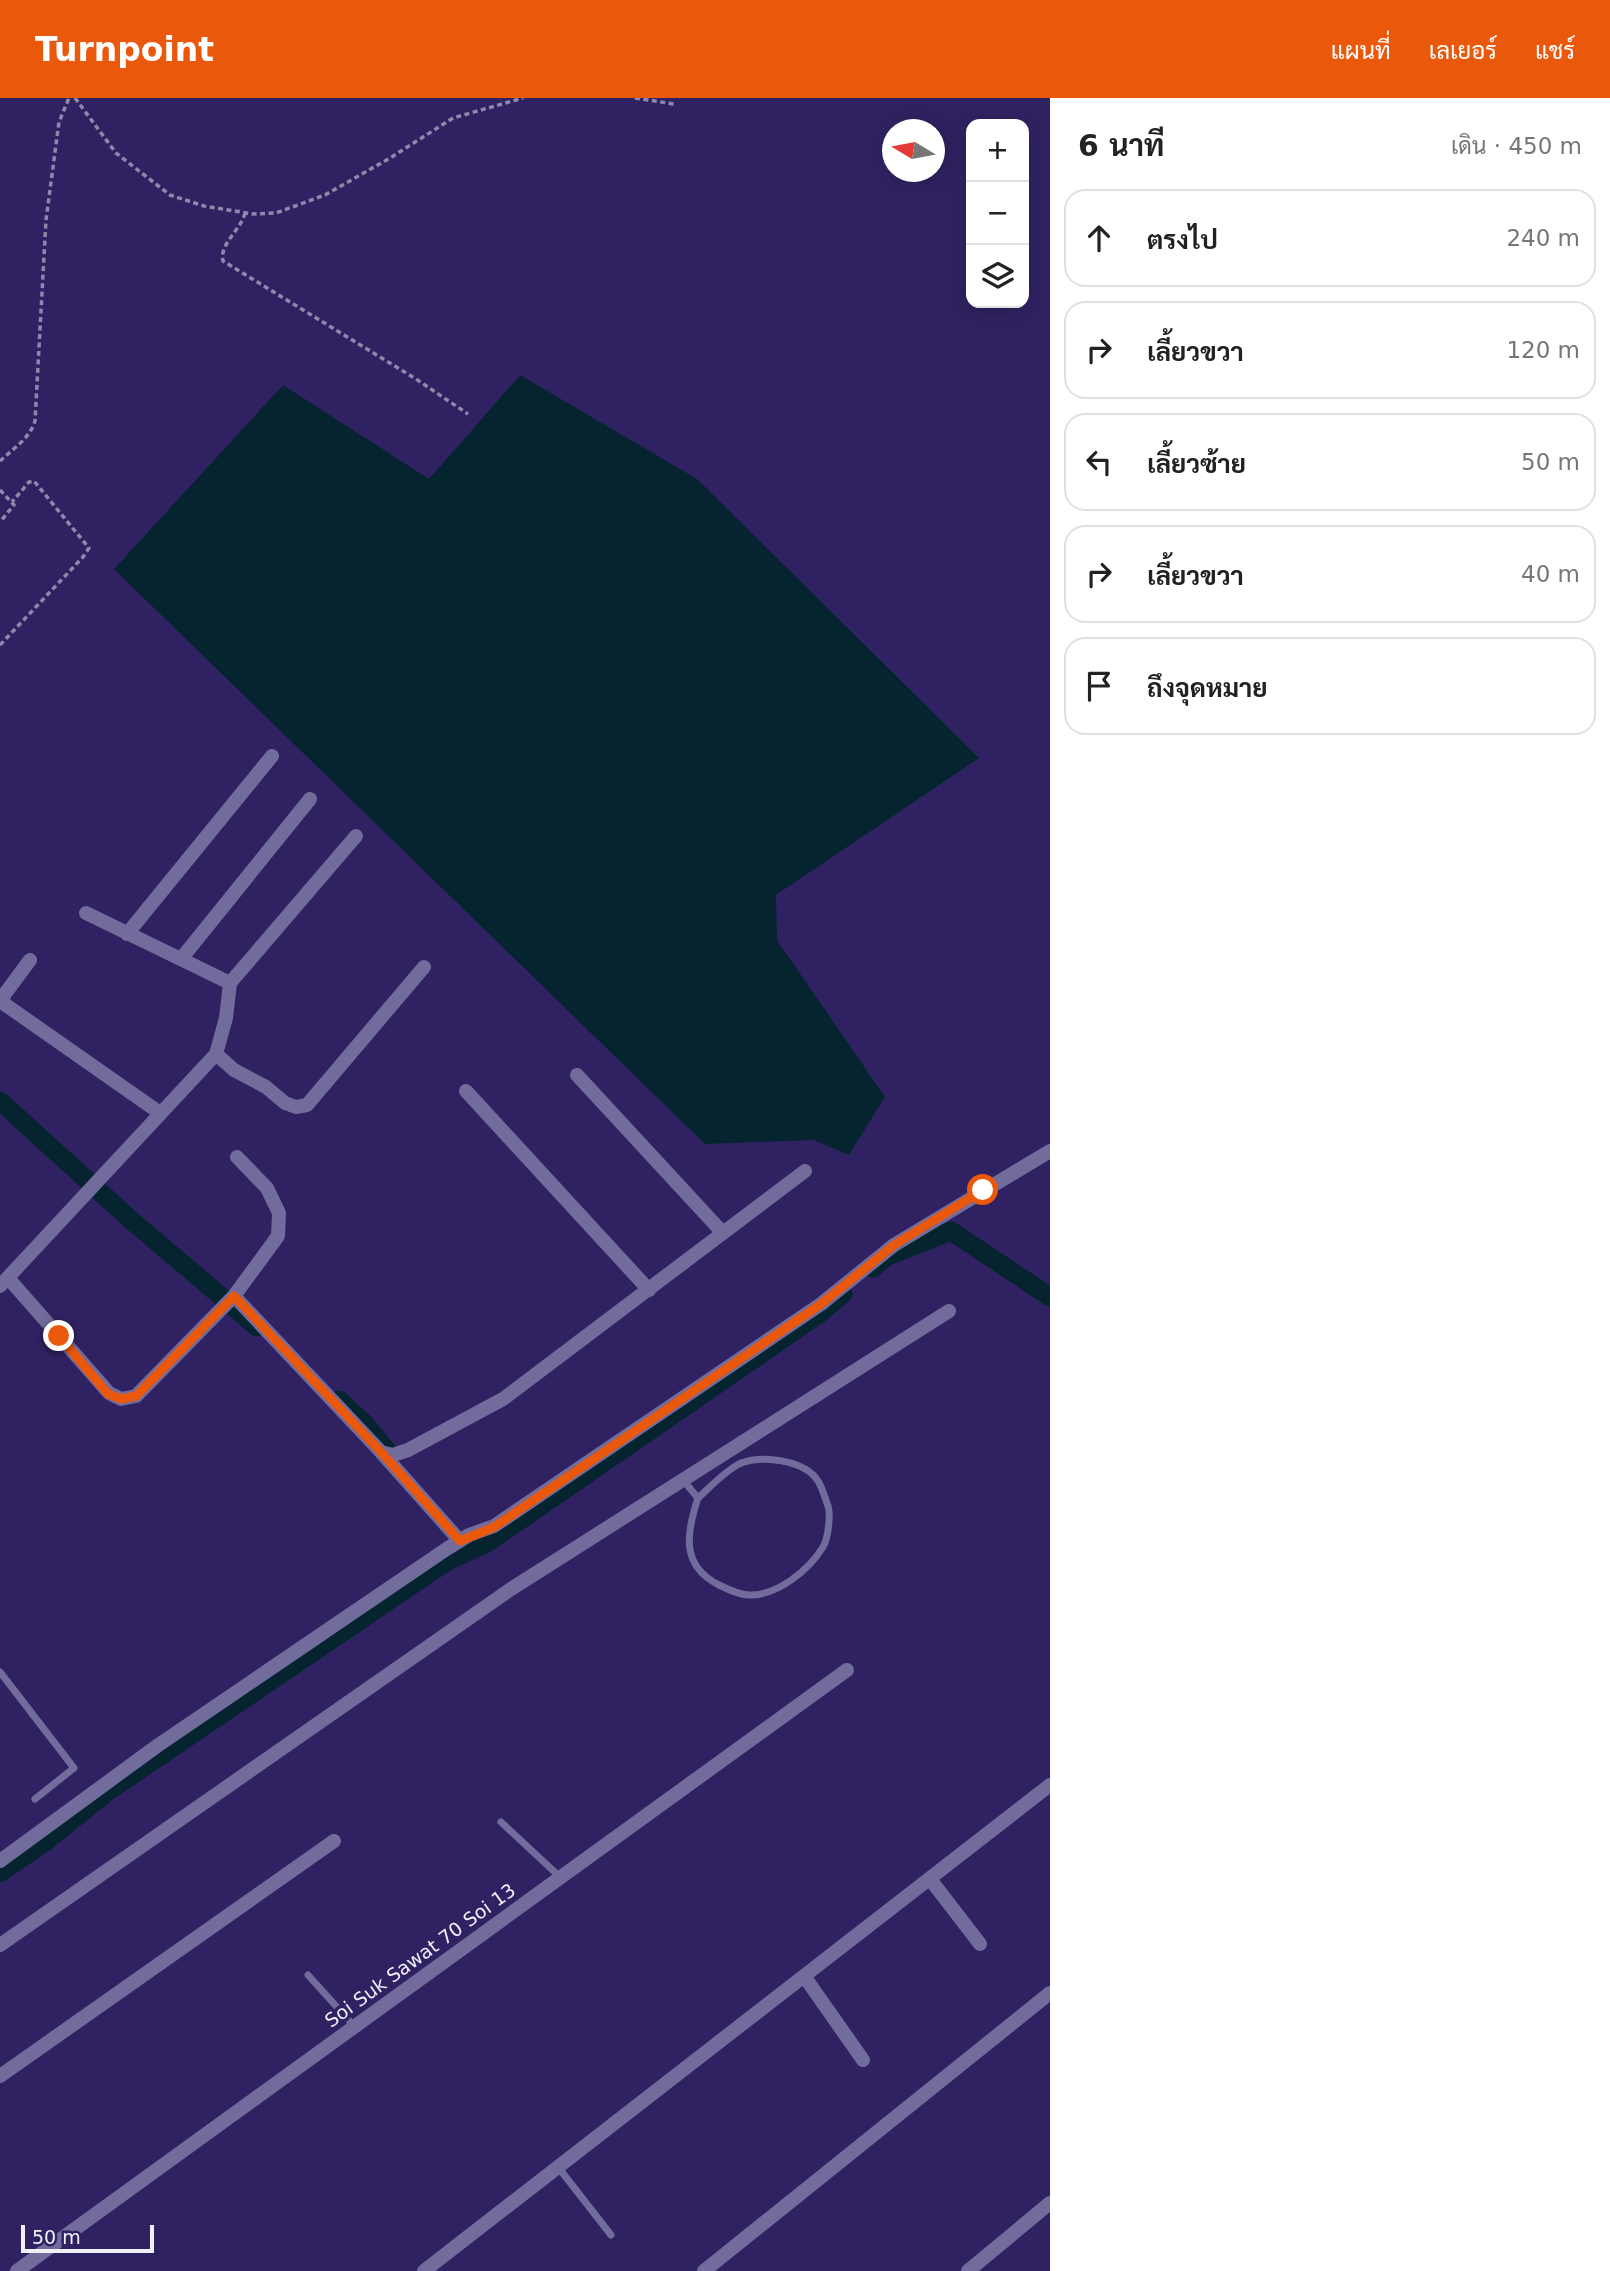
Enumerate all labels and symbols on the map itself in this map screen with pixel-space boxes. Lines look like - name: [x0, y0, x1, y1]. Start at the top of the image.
- north arrow: [882, 119, 945, 182]
- route start: [967, 1174, 998, 1205]
- route end: [43, 1320, 74, 1351]
- street label: Soi Suk Sawat 70 Soi 13: [321, 1879, 519, 2031]
- scale bar: [21, 2222, 154, 2254]

